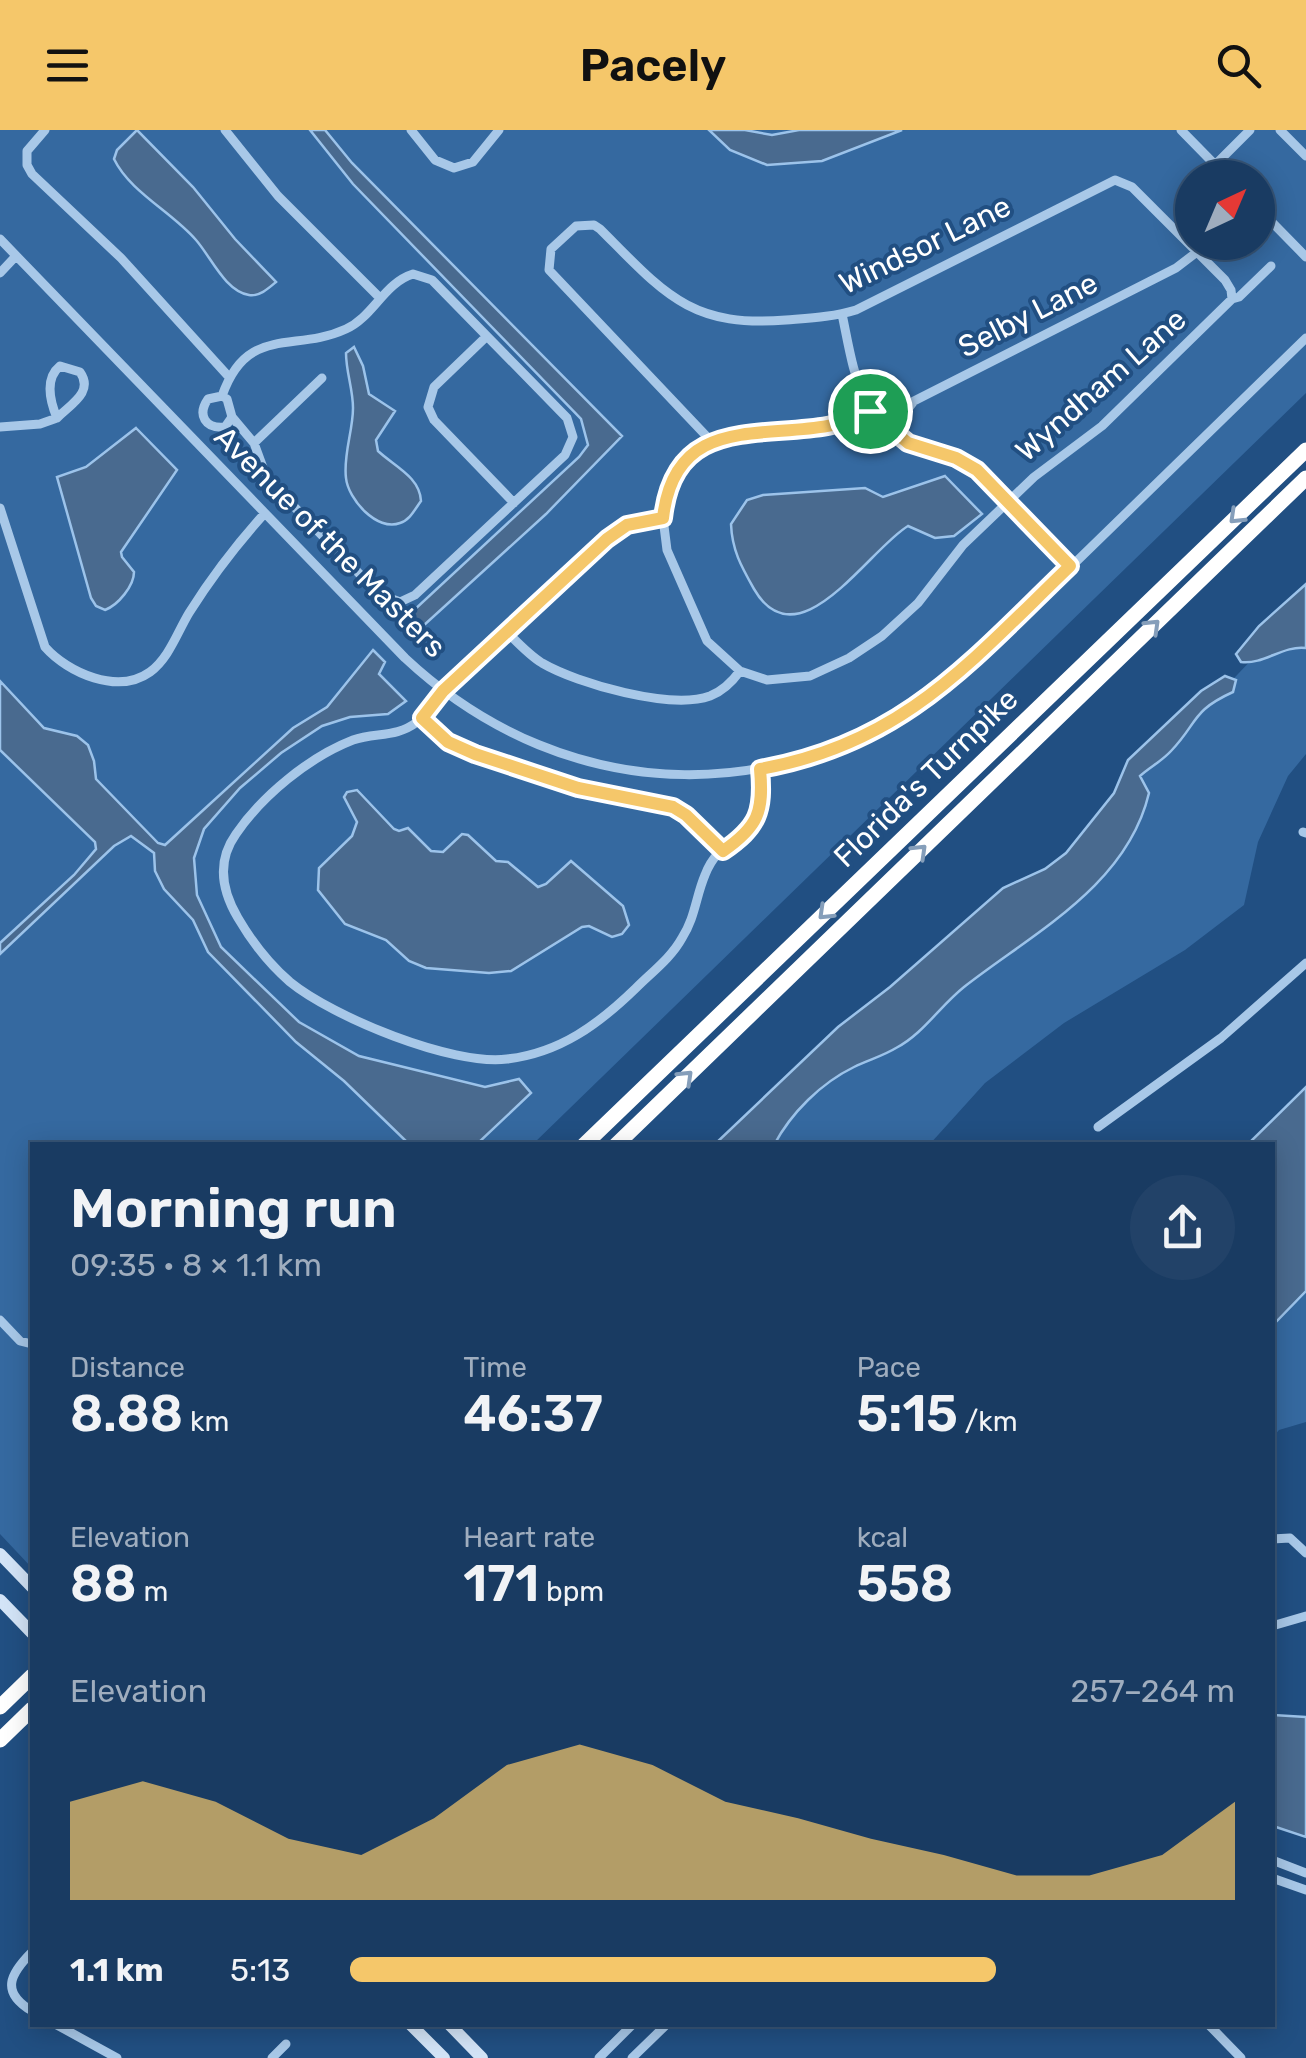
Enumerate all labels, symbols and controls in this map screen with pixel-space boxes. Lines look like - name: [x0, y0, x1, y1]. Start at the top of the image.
- icon: menu: [40, 38, 95, 93]
- icon: search: [1211, 38, 1266, 93]
- text: Pacely: [580, 39, 726, 92]
- north arrow: [1175, 160, 1275, 260]
- map controls: [1175, 160, 1275, 260]
- street label: Windsor Lane: [833, 188, 1017, 302]
- street label: Selby Lane: [952, 265, 1104, 365]
- street label: Wyndham Lane: [1008, 301, 1194, 469]
- pin: [828, 369, 913, 454]
- icon: arrive: [843, 384, 898, 439]
- street label: Avenue of the Masters: [207, 419, 453, 665]
- one-way arrow: [1229, 506, 1247, 524]
- one-way arrow: [1142, 619, 1160, 637]
- street label: Florida's Turnpike: [827, 681, 1025, 875]
- one-way arrow: [908, 845, 926, 863]
- one-way arrow: [819, 901, 837, 919]
- one-way arrow: [674, 1071, 693, 1089]
- button: share: [1130, 1175, 1235, 1280]
- text: Morning run: [70, 1176, 397, 1241]
- text: 09:35 · 8 × 1.1 km: [70, 1246, 322, 1284]
- text: Distance: [70, 1351, 185, 1384]
- text: Time: [463, 1351, 527, 1384]
- text: Pace: [857, 1351, 921, 1384]
- text: 8.88: [70, 1384, 183, 1444]
- text: 46:37: [463, 1384, 603, 1444]
- text: 5:15: [857, 1384, 958, 1444]
- text: km: [183, 1405, 229, 1438]
- text: /km: [958, 1405, 1018, 1438]
- text: Elevation: [70, 1521, 190, 1554]
- text: Heart rate: [463, 1521, 595, 1554]
- text: kcal: [857, 1521, 908, 1554]
- text: 88: [70, 1554, 137, 1614]
- text: 171: [463, 1554, 539, 1614]
- text: 558: [857, 1554, 953, 1614]
- text: m: [137, 1575, 168, 1608]
- text: bpm: [539, 1575, 604, 1608]
- text: Elevation: [70, 1672, 207, 1710]
- text: 257–264 m: [1071, 1672, 1235, 1710]
- text: 1.1 km: [70, 1951, 164, 1989]
- text: 5:13: [230, 1951, 290, 1989]

